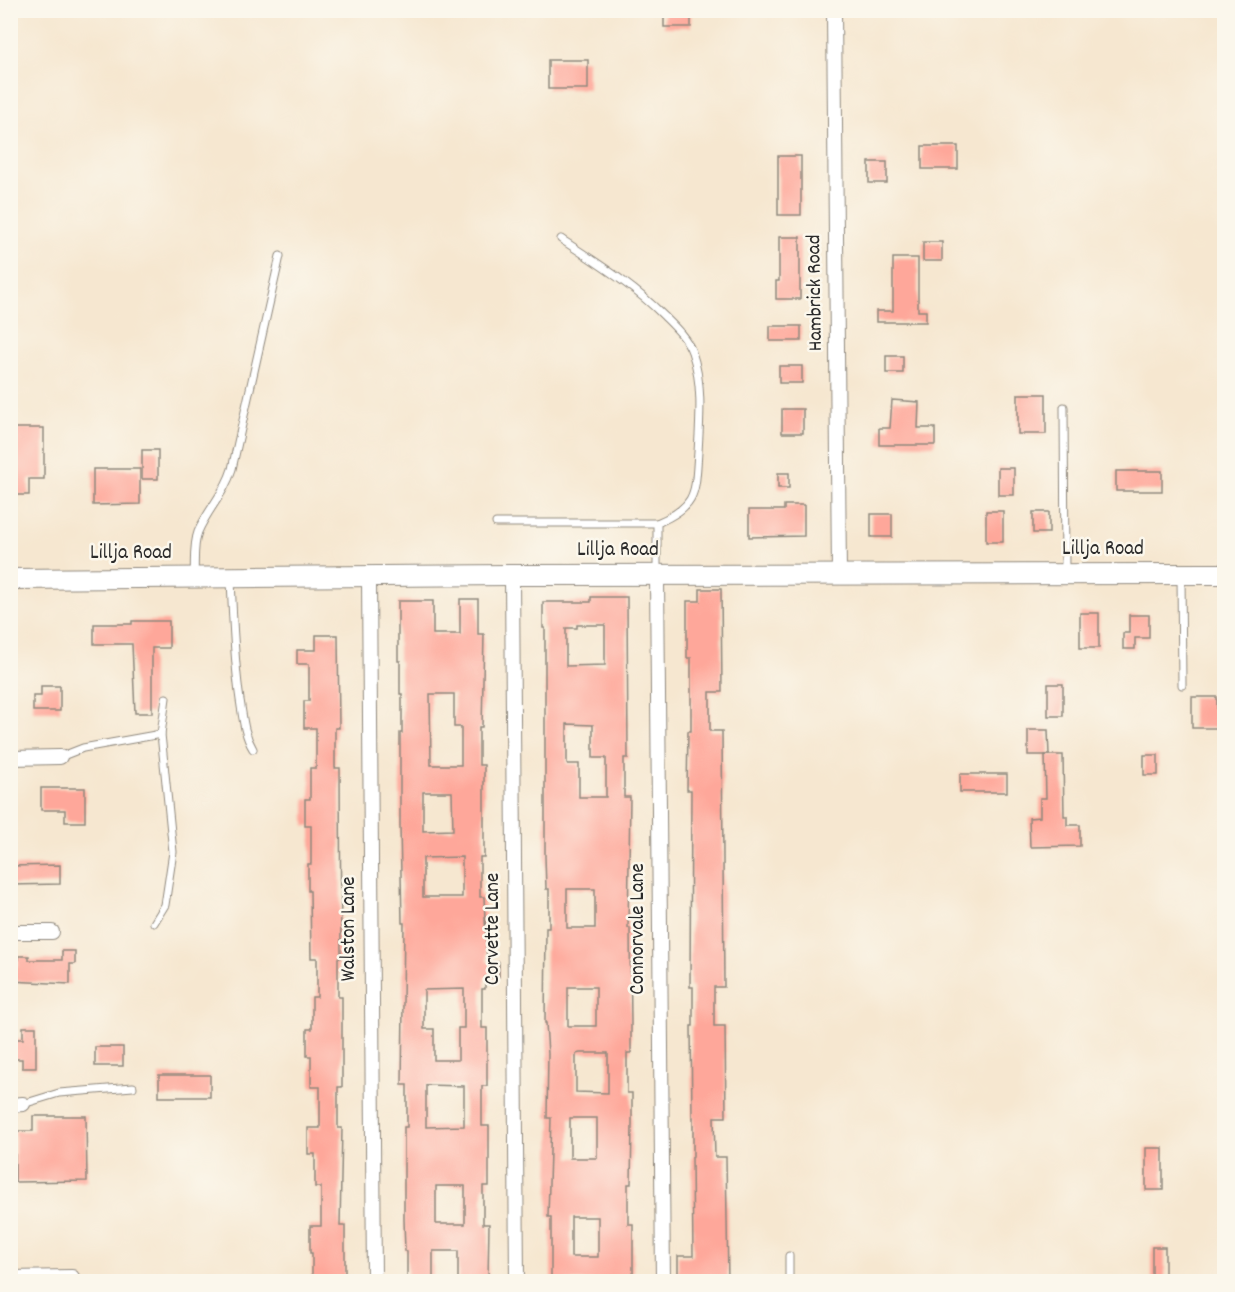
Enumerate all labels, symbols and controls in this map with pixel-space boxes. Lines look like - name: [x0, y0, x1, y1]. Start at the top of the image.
- street label: Hambrick Road: [800, 234, 832, 352]
- street label: Lillja Road: [1062, 535, 1144, 565]
- street label: Lillja Road: [577, 536, 659, 566]
- street label: Lillja Road: [90, 539, 172, 569]
- street label: Connorvale Lane: [624, 863, 654, 995]
- street label: Corvette Lane: [479, 873, 509, 985]
- street label: Walston Lane: [335, 877, 365, 981]

